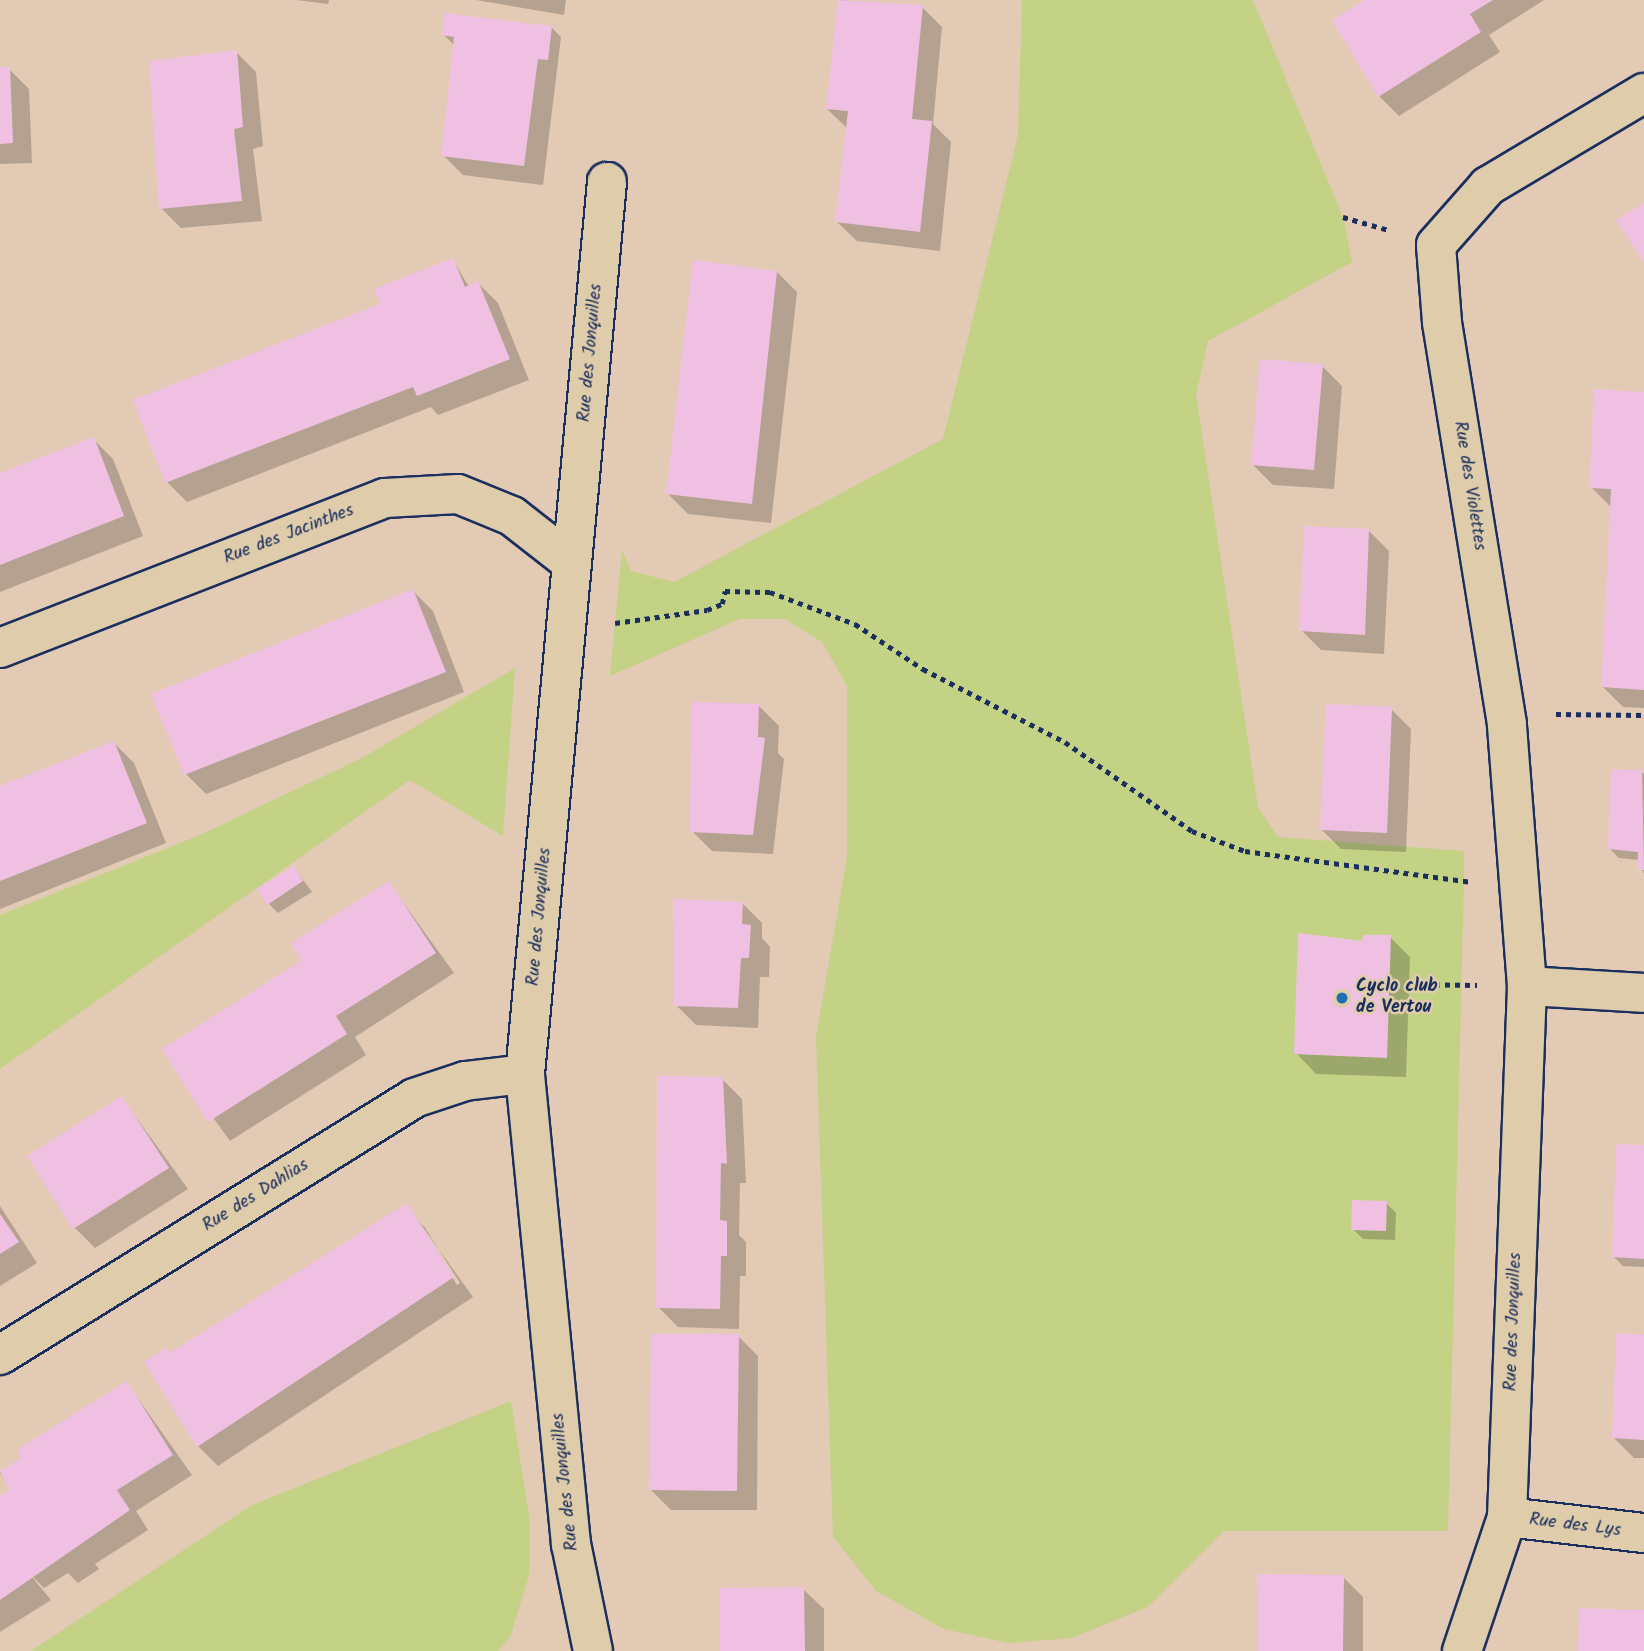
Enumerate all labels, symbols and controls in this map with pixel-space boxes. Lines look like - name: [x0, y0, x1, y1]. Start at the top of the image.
- street label: Rue des Jonquilles: [574, 283, 608, 423]
- street label: Rue des Violettes: [1448, 420, 1490, 552]
- street label: Rue des Jacinthes: [221, 500, 357, 570]
- street label: Rue des Jonquilles: [523, 847, 557, 987]
- place label: Cyclo club de Vertou: [1356, 977, 1438, 1020]
- marker: Cyclo club de Vertou: [1334, 990, 1350, 1006]
- street label: Rue des Dahlias: [199, 1155, 313, 1237]
- street label: Rue des Jonquilles: [1501, 1252, 1527, 1392]
- street label: Rue des Jonquilles: [548, 1412, 584, 1552]
- street label: Rue des Lys: [1528, 1510, 1622, 1542]

